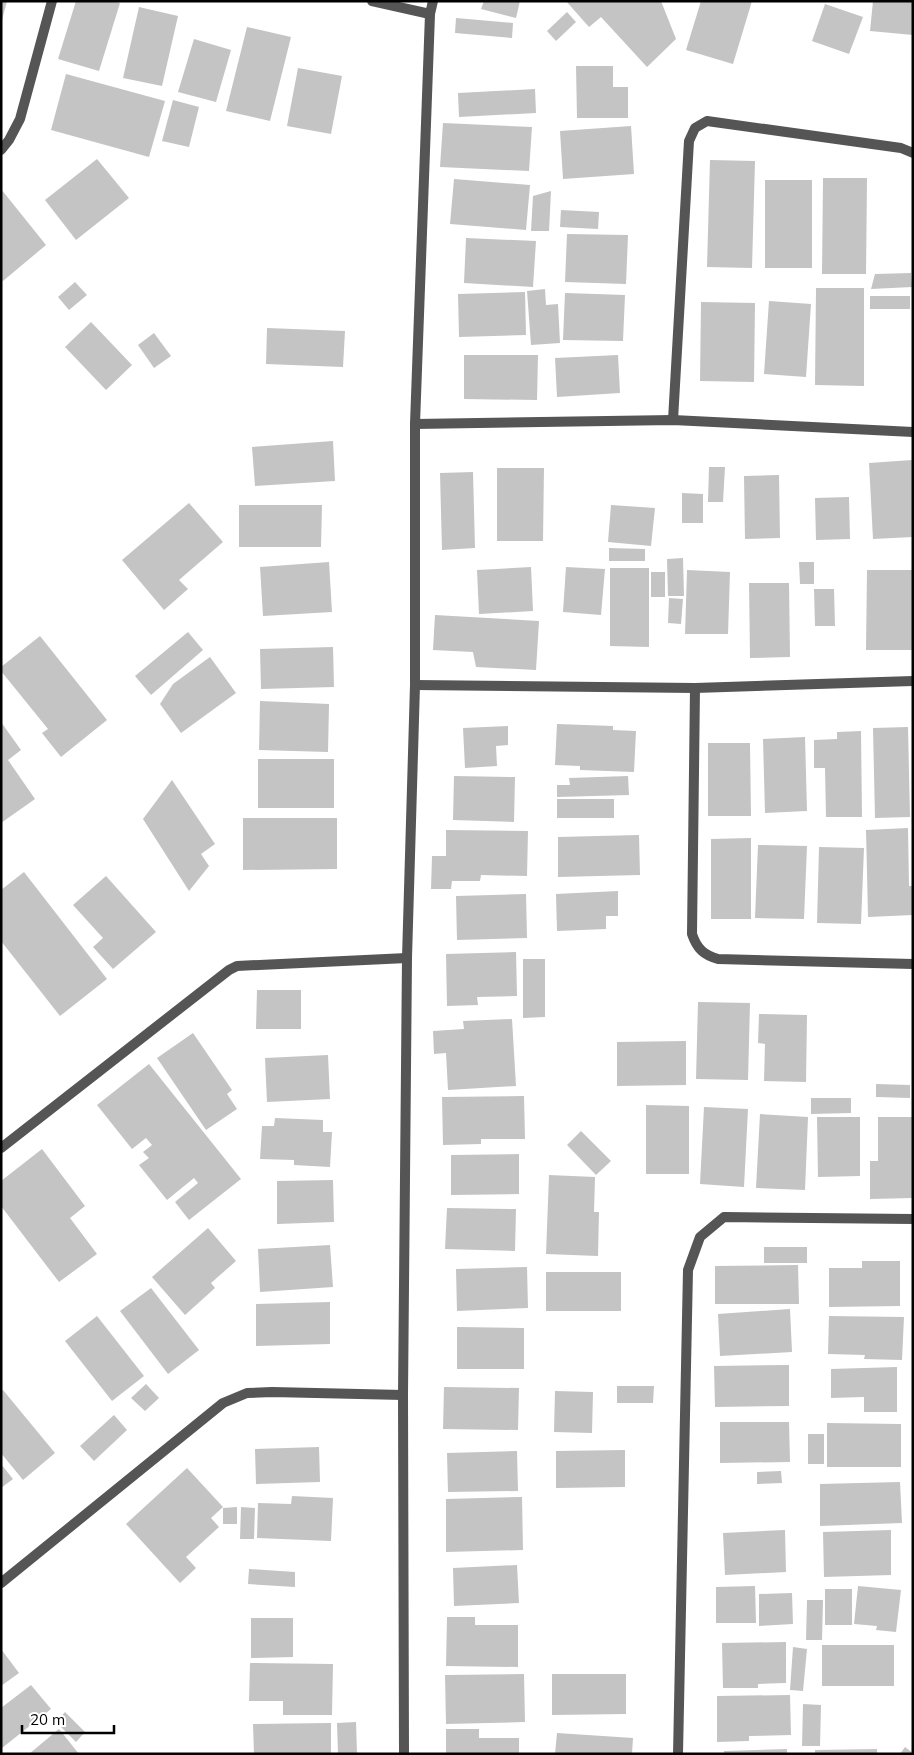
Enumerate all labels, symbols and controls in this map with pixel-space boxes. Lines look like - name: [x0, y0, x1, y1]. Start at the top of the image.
- scale bar: [22, 1702, 115, 1734]
- text: 20 m: [30, 1710, 65, 1729]

